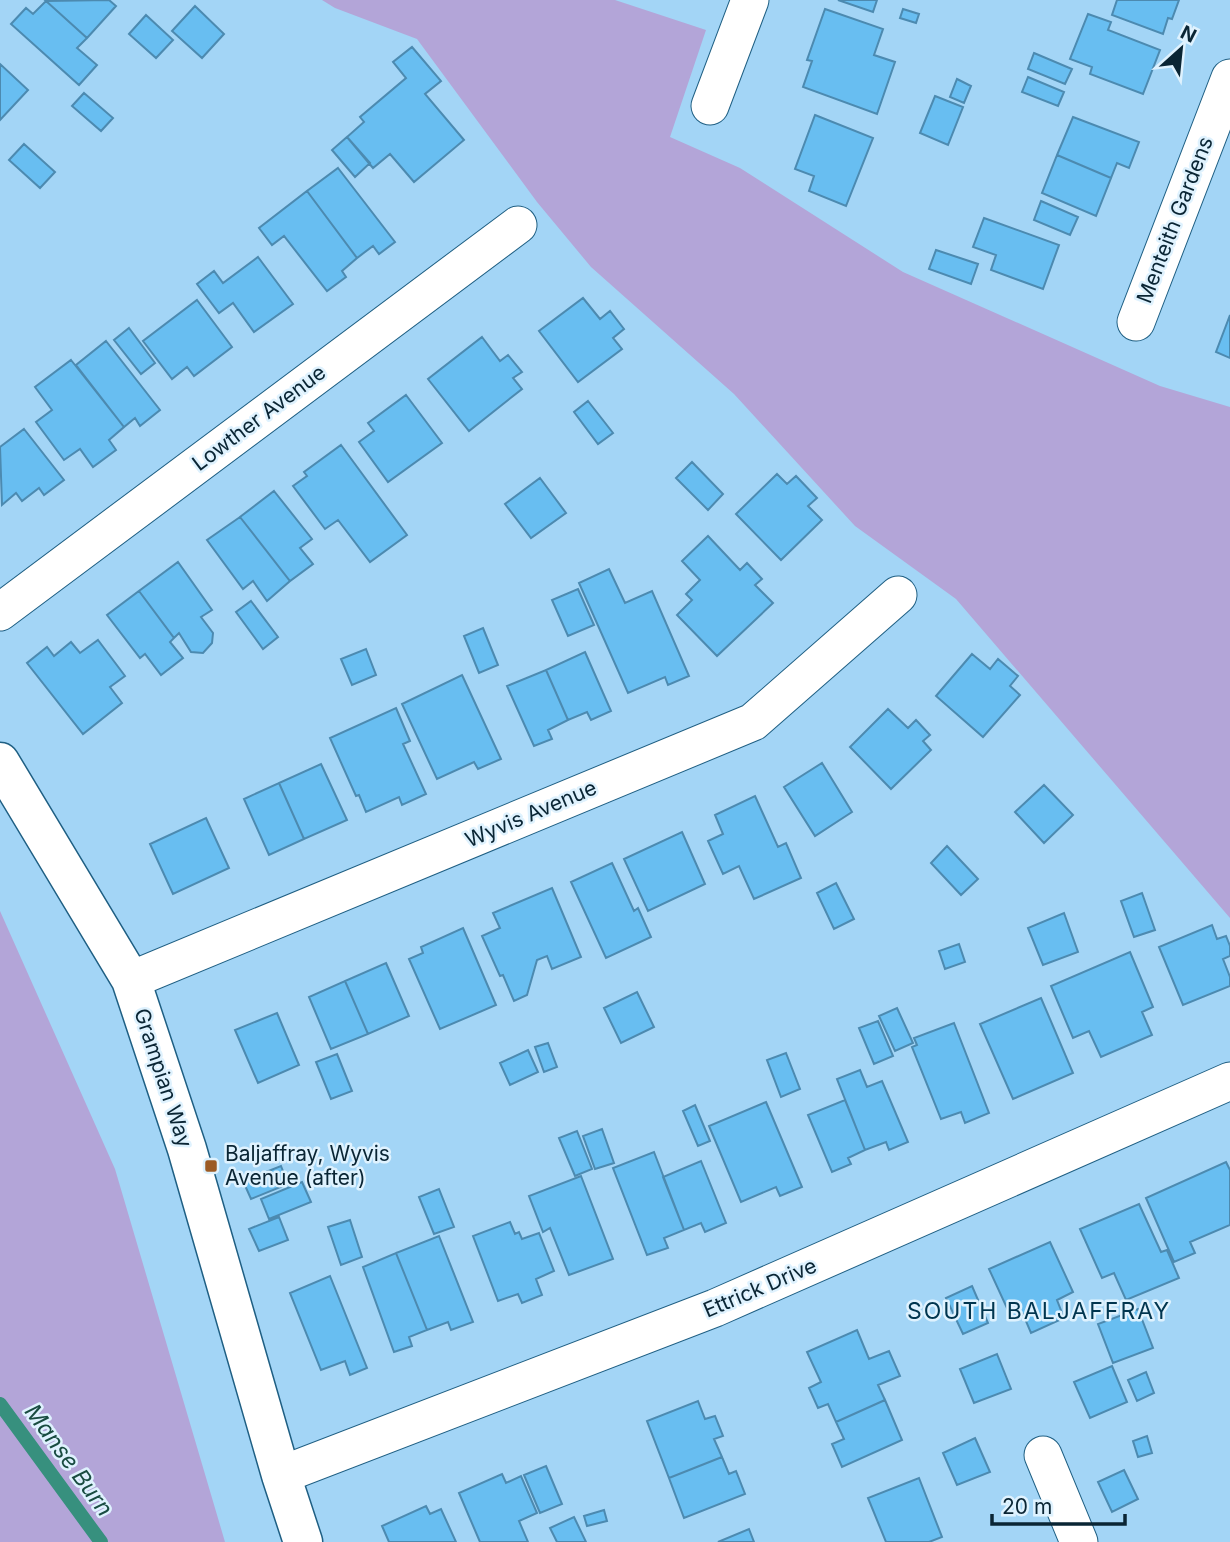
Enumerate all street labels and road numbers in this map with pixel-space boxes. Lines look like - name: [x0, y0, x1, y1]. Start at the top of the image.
- street label: Menteith Gardens: [1131, 133, 1218, 307]
- street label: Lowther Avenue: [187, 359, 330, 476]
- street label: Wyvis Avenue: [461, 775, 600, 852]
- street label: Grampian Way: [129, 1005, 198, 1151]
- street label: Ettrick Drive: [699, 1252, 820, 1323]

